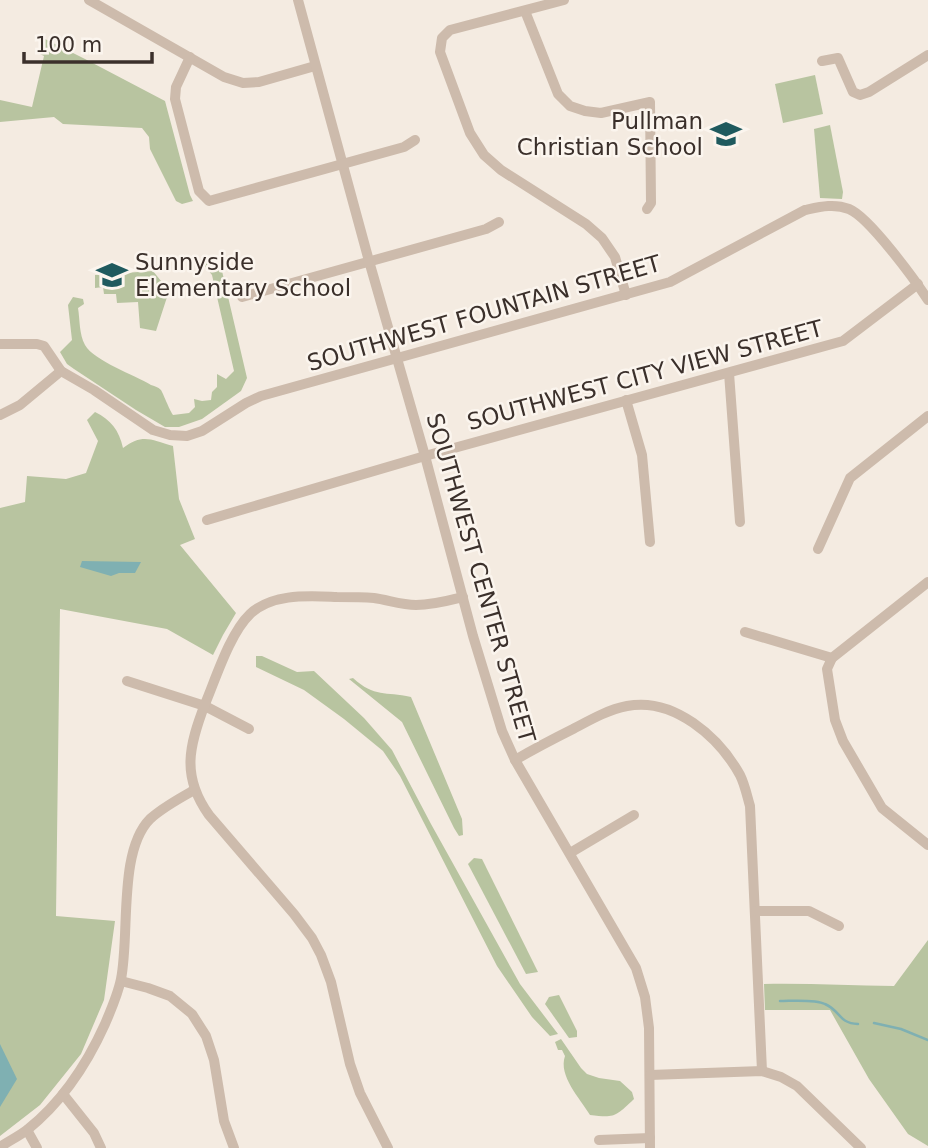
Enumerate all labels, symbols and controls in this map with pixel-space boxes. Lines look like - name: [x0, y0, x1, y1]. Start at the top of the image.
- scale bar: [24, 21, 152, 65]
- text: 100 m: [35, 33, 102, 57]
- place label: Pullman Christian School: [517, 108, 703, 160]
- school or university icon: Pullman Christian School: [709, 117, 743, 151]
- place label: Sunnyside Elementary School: [135, 249, 351, 301]
- street label: SOUTHWEST FOUNTAIN STREET: [304, 250, 665, 376]
- school or university icon: Sunnyside Elementary School: [95, 258, 129, 292]
- street label: SOUTHWEST CITY VIEW STREET: [464, 315, 827, 435]
- street label: SOUTHWEST CENTER STREET: [421, 410, 541, 747]

